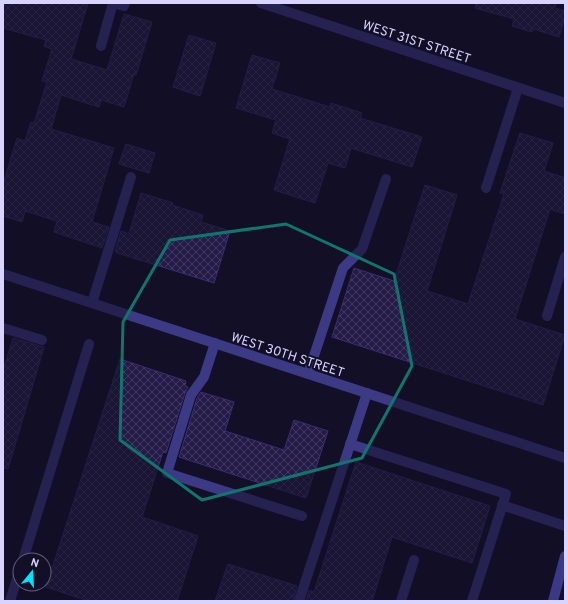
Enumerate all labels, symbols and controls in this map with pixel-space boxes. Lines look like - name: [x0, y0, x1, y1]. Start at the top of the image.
- street label: WEST 31ST STREET: [360, 18, 473, 68]
- street label: WEST 30TH STREET: [229, 330, 346, 382]
- north arrow: [12, 552, 52, 592]
- text: N: [29, 556, 41, 571]

